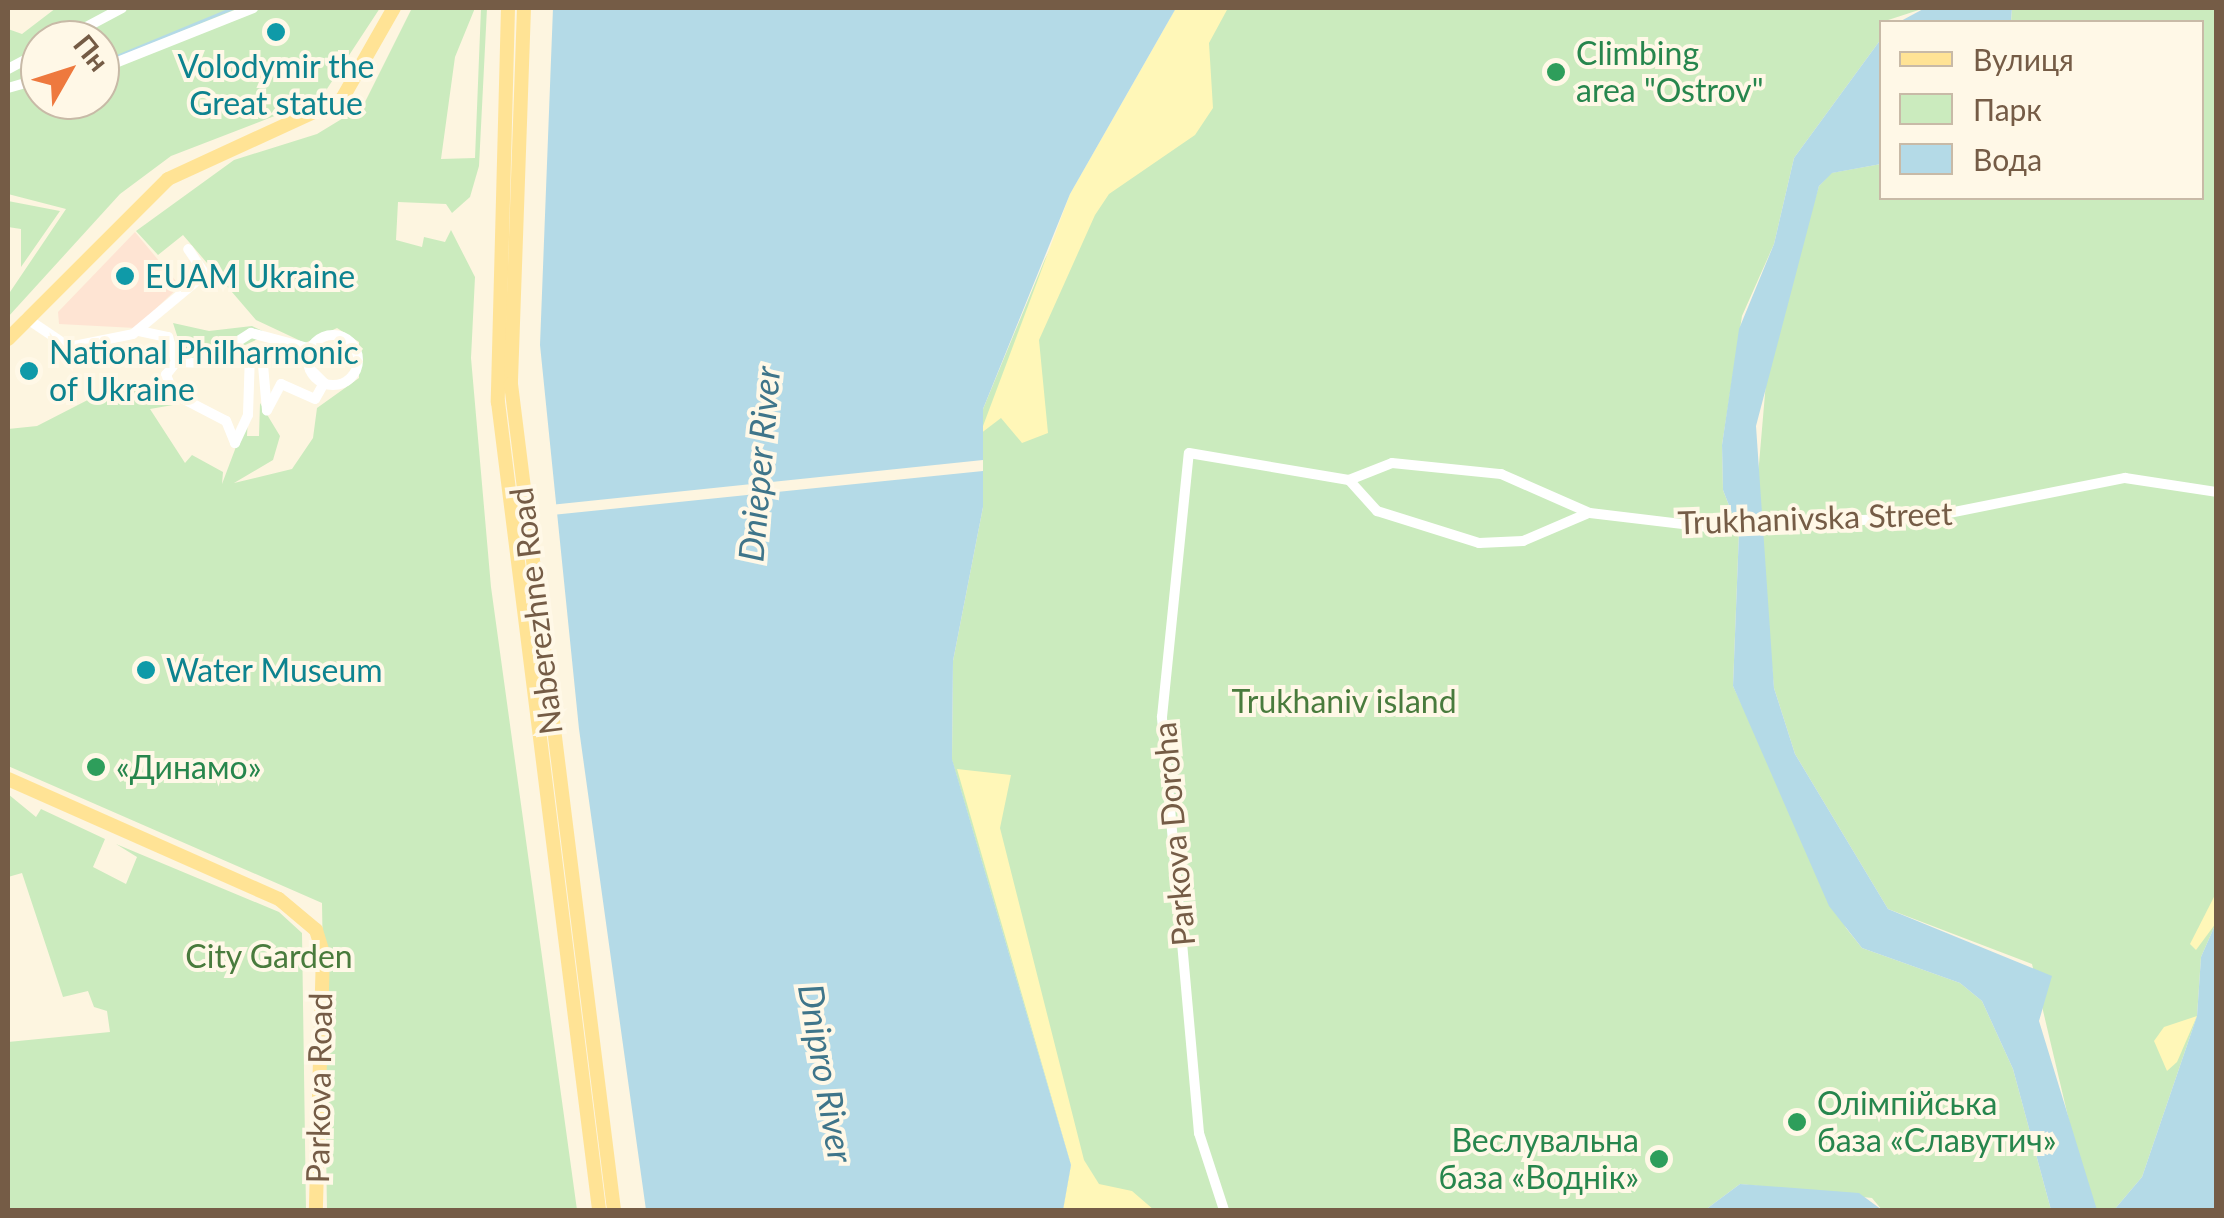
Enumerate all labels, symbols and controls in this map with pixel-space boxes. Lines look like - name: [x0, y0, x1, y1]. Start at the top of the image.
- north arrow: [20, 20, 120, 120]
- legend: [1879, 20, 2204, 200]
- marker: Volodymir the Great statue: [265, 21, 287, 43]
- text: Пн: [67, 27, 116, 77]
- place label: Climbing area "Ostrov": [1576, 35, 1763, 110]
- text: Вулиця: [1973, 41, 2074, 77]
- place label: Volodymir the Great statue: [177, 48, 375, 123]
- marker: Climbing area "Ostrov": [1545, 61, 1567, 83]
- text: Парк: [1973, 91, 2042, 127]
- text: Вода: [1973, 141, 2042, 177]
- place label: EUAM Ukraine: [145, 257, 355, 295]
- marker: EUAM Ukraine: [114, 265, 136, 287]
- place label: National Philharmonic of Ukraine: [49, 334, 359, 409]
- marker: National Philharmonic of Ukraine: [18, 360, 40, 382]
- water label: Dnieper River: [729, 364, 787, 564]
- street label: Naberezhne Road: [502, 485, 570, 737]
- street label: Trukhanivska Street: [1677, 494, 1953, 542]
- place label: Water Museum: [166, 651, 383, 689]
- marker: Water Museum: [135, 659, 157, 681]
- park label: Trukhaniv island: [1231, 682, 1457, 720]
- street label: Parkova Doroha: [1145, 720, 1203, 948]
- place label: «Динамо»: [116, 748, 261, 786]
- marker: «Динамо»: [85, 756, 107, 778]
- park label: City Garden: [185, 937, 353, 975]
- water label: Dnipro River: [791, 980, 863, 1166]
- street label: Parkova Road: [298, 992, 340, 1184]
- place label: Олімпійська база «Славутич»: [1817, 1085, 2057, 1160]
- marker: Олімпійська база «Славутич»: [1786, 1111, 1808, 1133]
- place label: Веслувальна база «Воднік»: [1438, 1122, 1639, 1197]
- marker: Веслувальна база «Воднік»: [1648, 1148, 1670, 1170]

